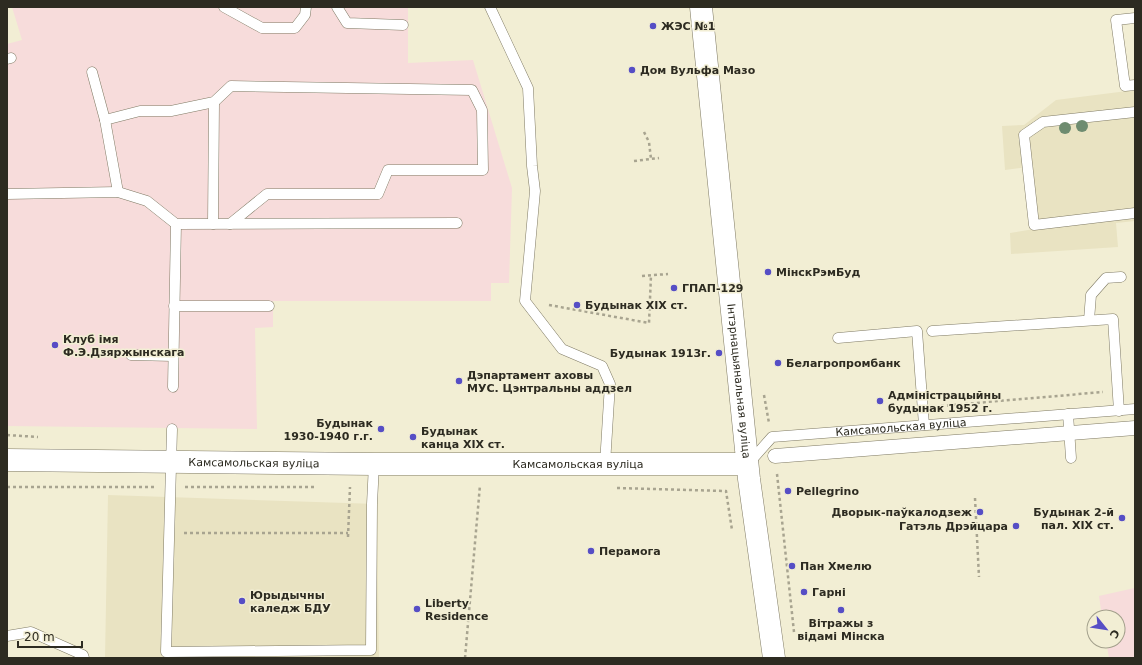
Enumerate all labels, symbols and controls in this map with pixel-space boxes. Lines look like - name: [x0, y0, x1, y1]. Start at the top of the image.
- place label: ЖЭС №1: [661, 20, 715, 33]
- marker: ЖЭС №1: [648, 21, 658, 31]
- place label: Дом Вульфа Мазо: [640, 64, 756, 77]
- marker: Дом Вульфа Мазо: [627, 65, 637, 75]
- place label: МінскРэмБуд: [776, 266, 860, 279]
- marker: МінскРэмБуд: [763, 267, 773, 277]
- place label: ГПАП-129: [682, 282, 743, 295]
- marker: ГПАП-129: [669, 283, 679, 293]
- place label: Будынак XIX ст.: [585, 299, 688, 312]
- marker: Будынак XIX ст.: [572, 300, 582, 310]
- street label: Інтэрнацыянальная вуліца: [725, 303, 753, 459]
- place label: Клуб імя Ф.Э.Дзяржынскага: [63, 333, 185, 359]
- marker: Клуб імя Ф.Э.Дзяржынскага: [50, 340, 60, 350]
- place label: Будынак 1913г.: [610, 347, 711, 360]
- marker: Будынак 1913г.: [714, 348, 724, 358]
- place label: Белагропромбанк: [786, 357, 901, 370]
- marker: Белагропромбанк: [773, 358, 783, 368]
- place label: Дэпартамент аховы МУС. Цэнтральны аддзел: [467, 369, 632, 395]
- marker: Дэпартамент аховы МУС. Цэнтральны аддзел: [454, 376, 464, 386]
- place label: Адміністрацыйны будынак 1952 г.: [888, 389, 1001, 415]
- marker: Адміністрацыйны будынак 1952 г.: [875, 396, 885, 406]
- street label: Камсамольская вуліца: [835, 416, 967, 439]
- place label: Будынак 1930-1940 г.г.: [284, 417, 374, 443]
- marker: Будынак 1930-1940 г.г.: [376, 424, 386, 434]
- place label: Будынак канца ХІХ ст.: [421, 425, 505, 451]
- marker: Будынак канца ХІХ ст.: [408, 432, 418, 442]
- street label: Камсамольская вуліца: [188, 455, 320, 470]
- street label: Камсамольская вуліца: [512, 458, 644, 471]
- place label: Pellegrino: [796, 485, 859, 498]
- marker: Pellegrino: [783, 486, 793, 496]
- place label: Дворык-паўкалодзеж: [831, 506, 972, 519]
- place label: Будынак 2-й пал. ХІХ ст.: [1033, 506, 1114, 532]
- marker: Дворык-паўкалодзеж: [975, 507, 985, 517]
- marker: Будынак 2-й пал. ХІХ ст.: [1117, 513, 1127, 523]
- place label: Гатэль Дрэйцара: [899, 520, 1008, 533]
- marker: Гатэль Дрэйцара: [1011, 521, 1021, 531]
- place label: Перамога: [599, 545, 661, 558]
- marker: Перамога: [586, 546, 596, 556]
- place label: Пан Хмелю: [800, 560, 872, 573]
- marker: Пан Хмелю: [787, 561, 797, 571]
- place label: Гарні: [812, 586, 846, 599]
- marker: Гарні: [799, 587, 809, 597]
- place label: Юрыдычны каледж БДУ: [250, 589, 331, 615]
- marker: Юрыдычны каледж БДУ: [237, 596, 247, 606]
- place label: Liberty Residence: [425, 597, 488, 623]
- marker: Liberty Residence: [412, 604, 422, 614]
- marker: Вітражы з відамі Мінска: [836, 605, 846, 615]
- north arrow: [1086, 609, 1126, 649]
- place label: Вітражы з відамі Мінска: [797, 617, 885, 643]
- scale bar: [18, 623, 82, 649]
- text: С: [1107, 627, 1122, 640]
- text: 20 m: [24, 630, 55, 644]

